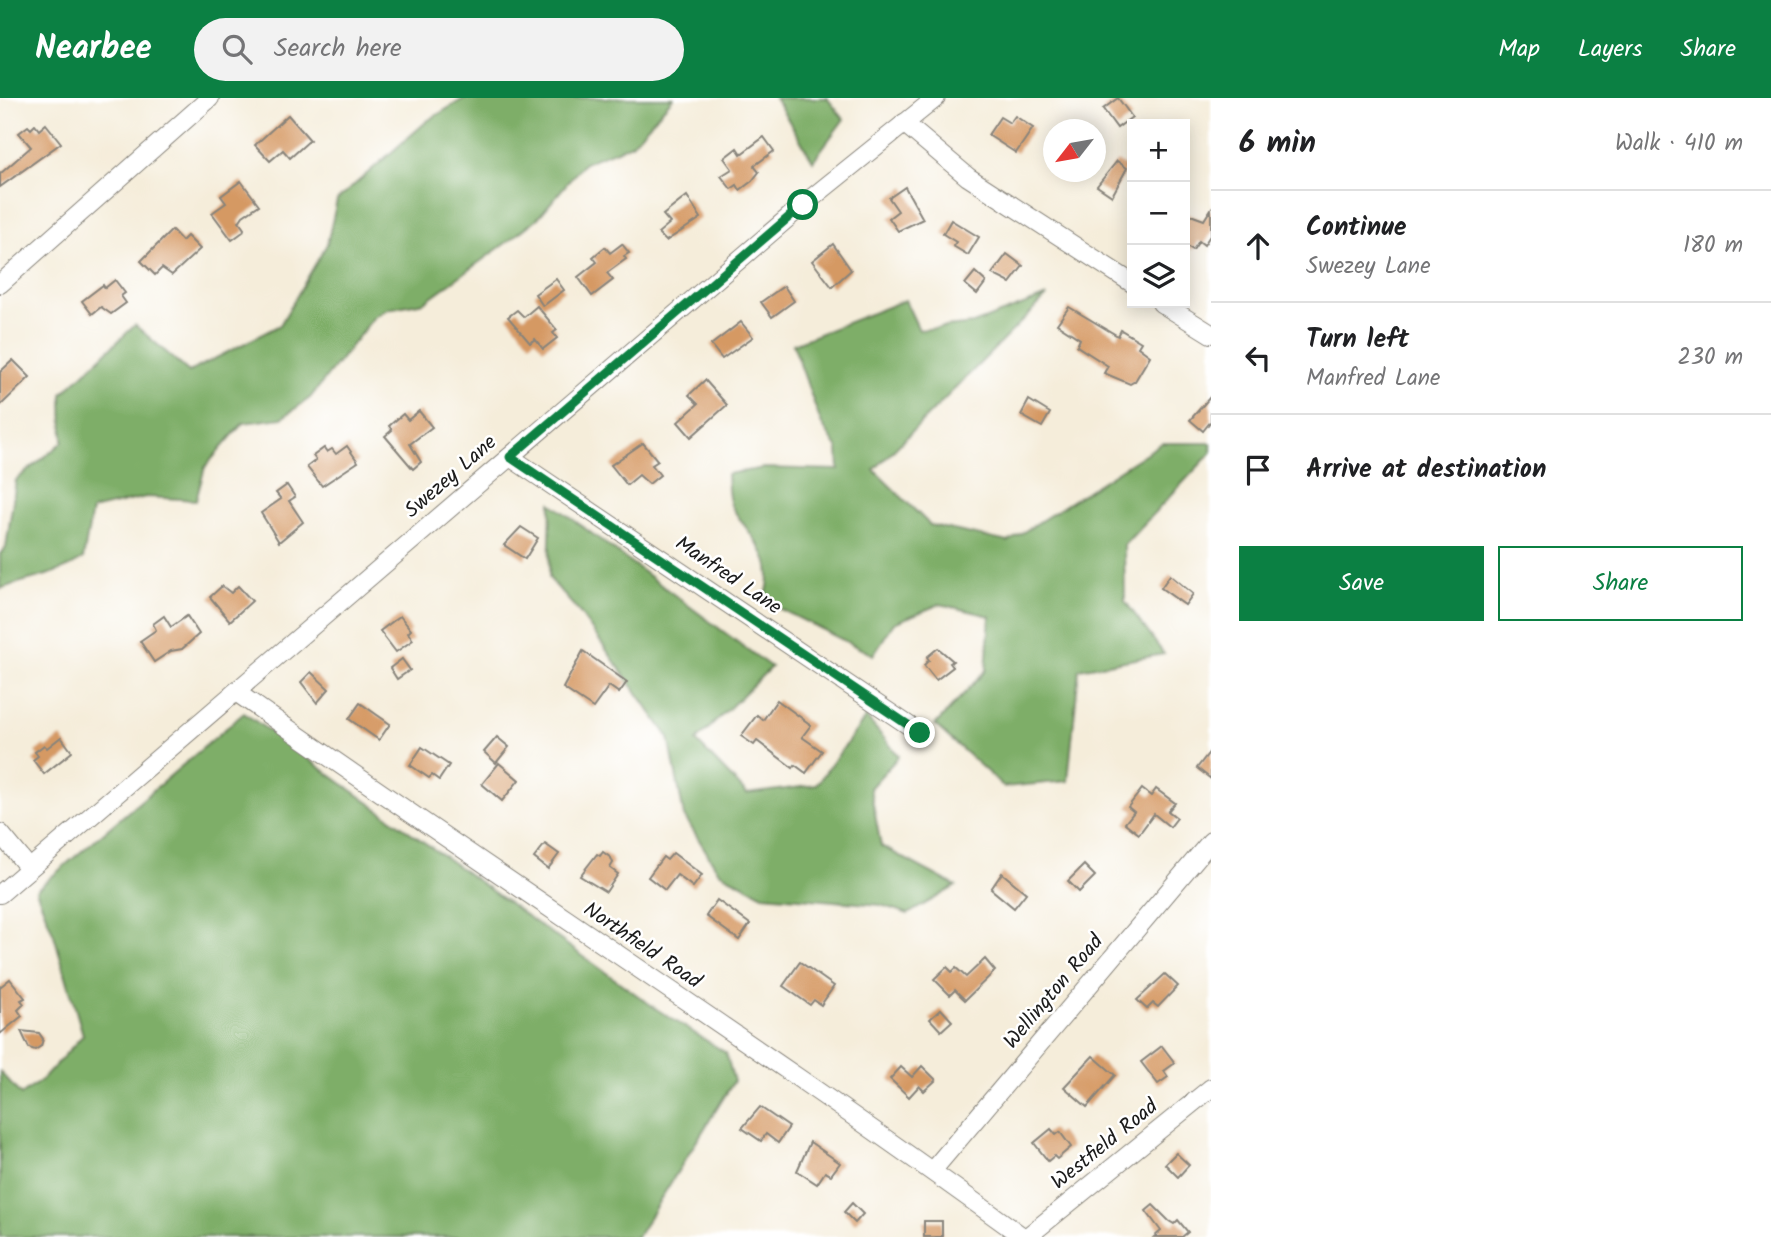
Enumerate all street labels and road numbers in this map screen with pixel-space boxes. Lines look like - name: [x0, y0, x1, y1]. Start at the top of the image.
- street label: Swezey Lane: [397, 427, 505, 527]
- street label: Manfred Lane: [668, 528, 789, 624]
- street label: Northfield Road: [576, 894, 708, 998]
- street label: Wellington Road: [996, 927, 1113, 1057]
- street label: Westfield Road: [1044, 1091, 1166, 1199]

